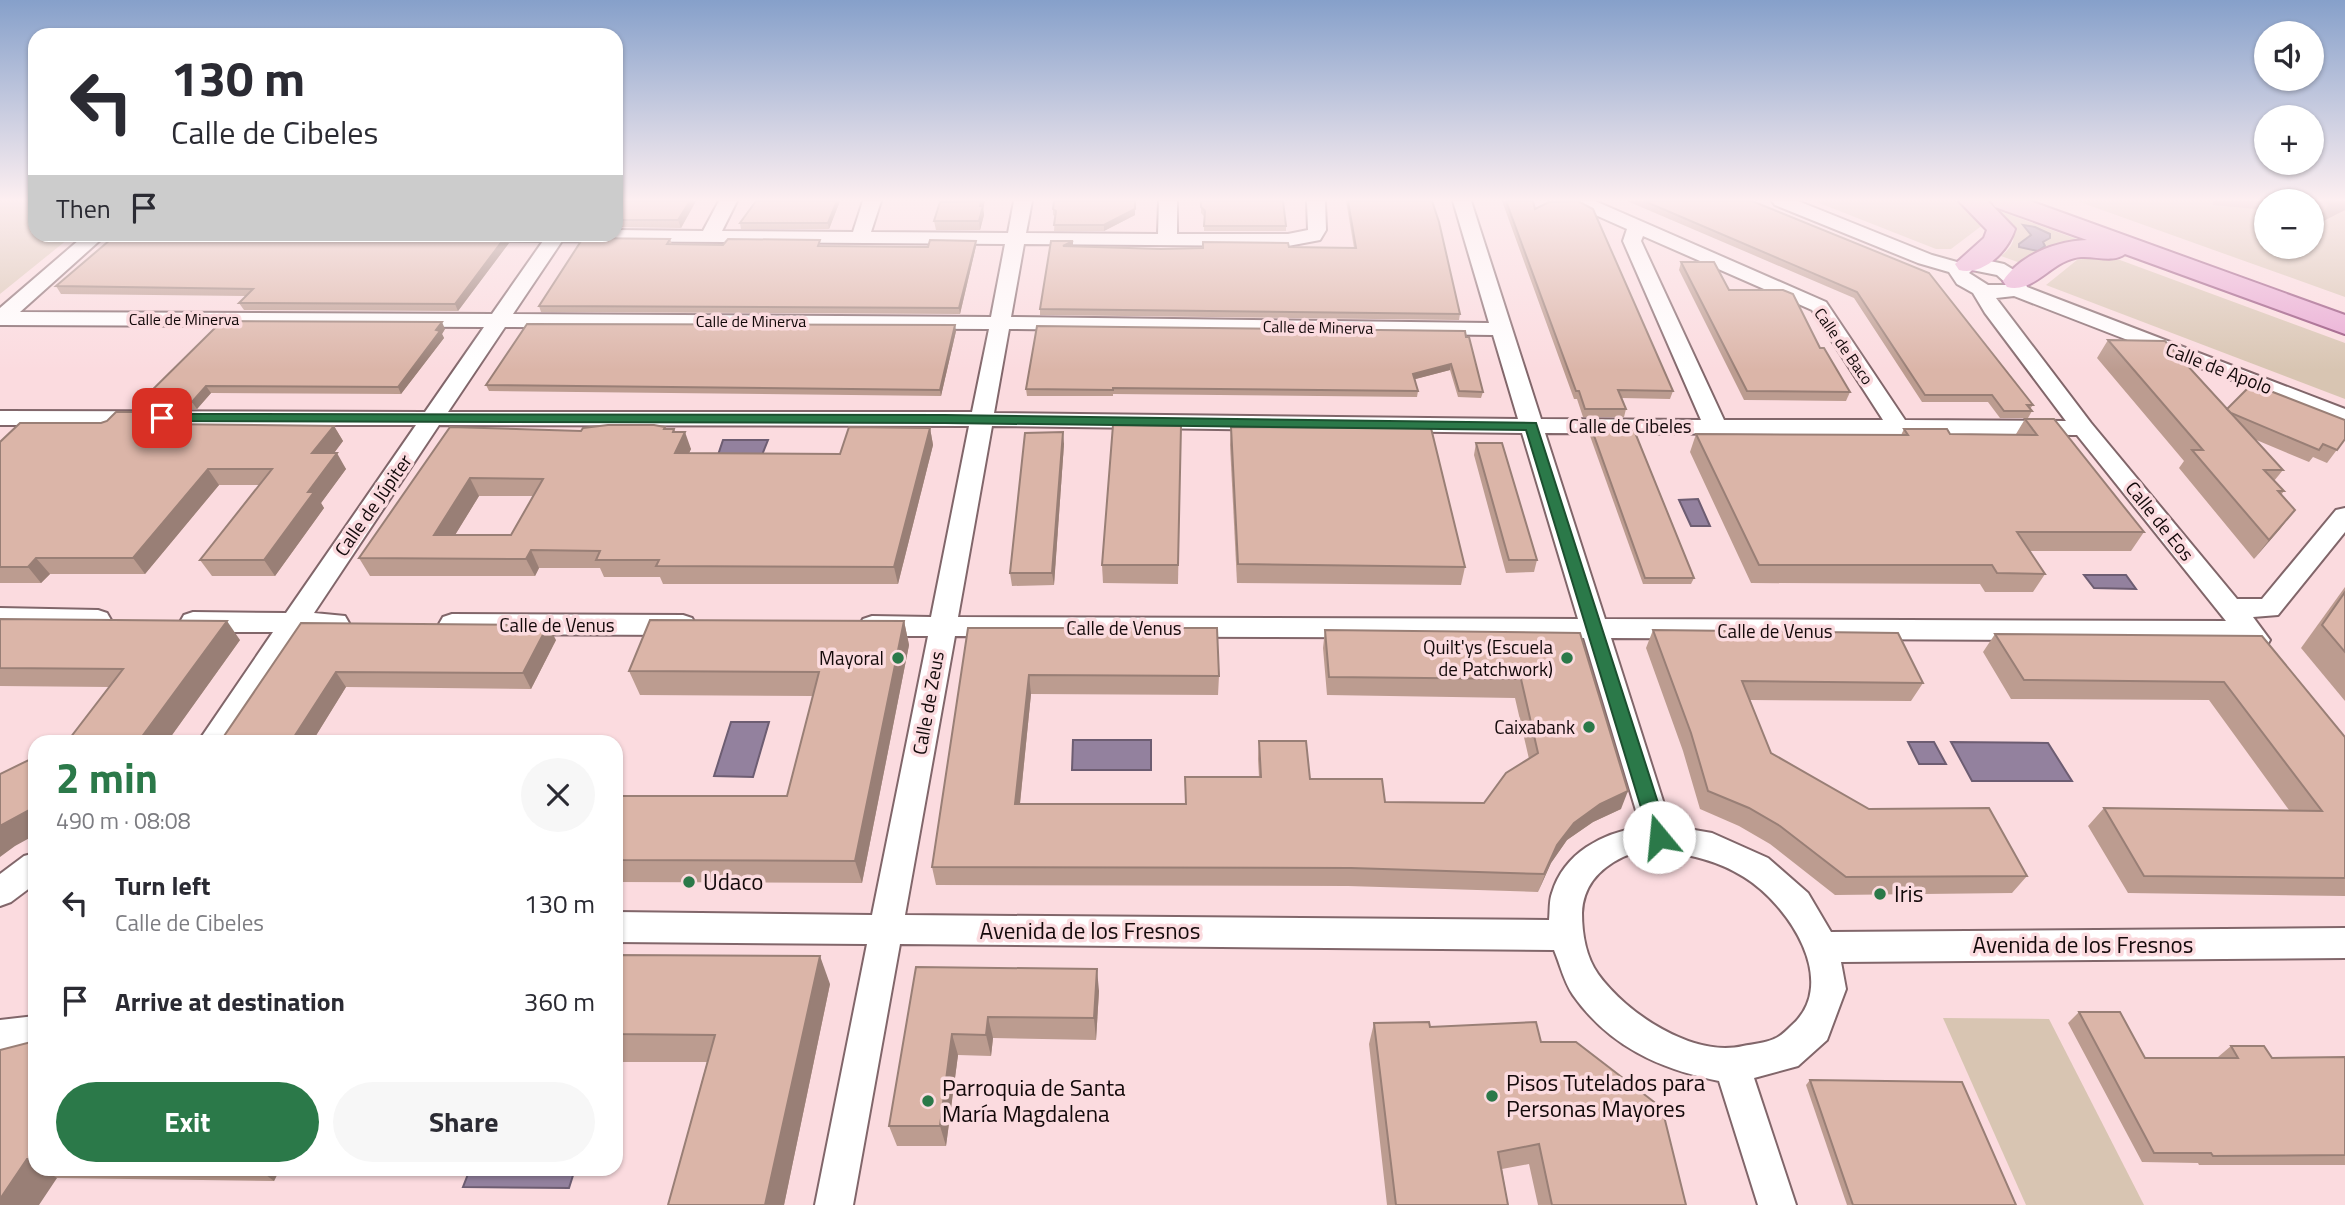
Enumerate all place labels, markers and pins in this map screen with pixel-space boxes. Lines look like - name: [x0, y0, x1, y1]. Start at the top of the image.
- pin: [132, 388, 192, 448]
- place label: Quilt'ys (Escuela de Patchwork): [1423, 632, 1553, 683]
- place label: Mayoral: [819, 643, 884, 672]
- marker: Mayoral: [890, 650, 906, 666]
- marker: Quilt'ys (Escuela de Patchwork): [1559, 650, 1575, 666]
- place label: Caixabank: [1494, 712, 1575, 741]
- marker: Caixabank: [1581, 719, 1597, 735]
- place label: Udaco: [703, 864, 763, 899]
- marker: Udaco: [681, 874, 697, 890]
- place label: Iris: [1894, 876, 1923, 911]
- marker: Iris: [1872, 886, 1888, 902]
- place label: Pisos Tutelados para Personas Mayores: [1506, 1065, 1706, 1126]
- place label: Parroquia de Santa María Magdalena: [942, 1070, 1126, 1131]
- marker: Pisos Tutelados para Personas Mayores: [1484, 1088, 1500, 1104]
- marker: Parroquia de Santa María Magdalena: [920, 1093, 936, 1109]

